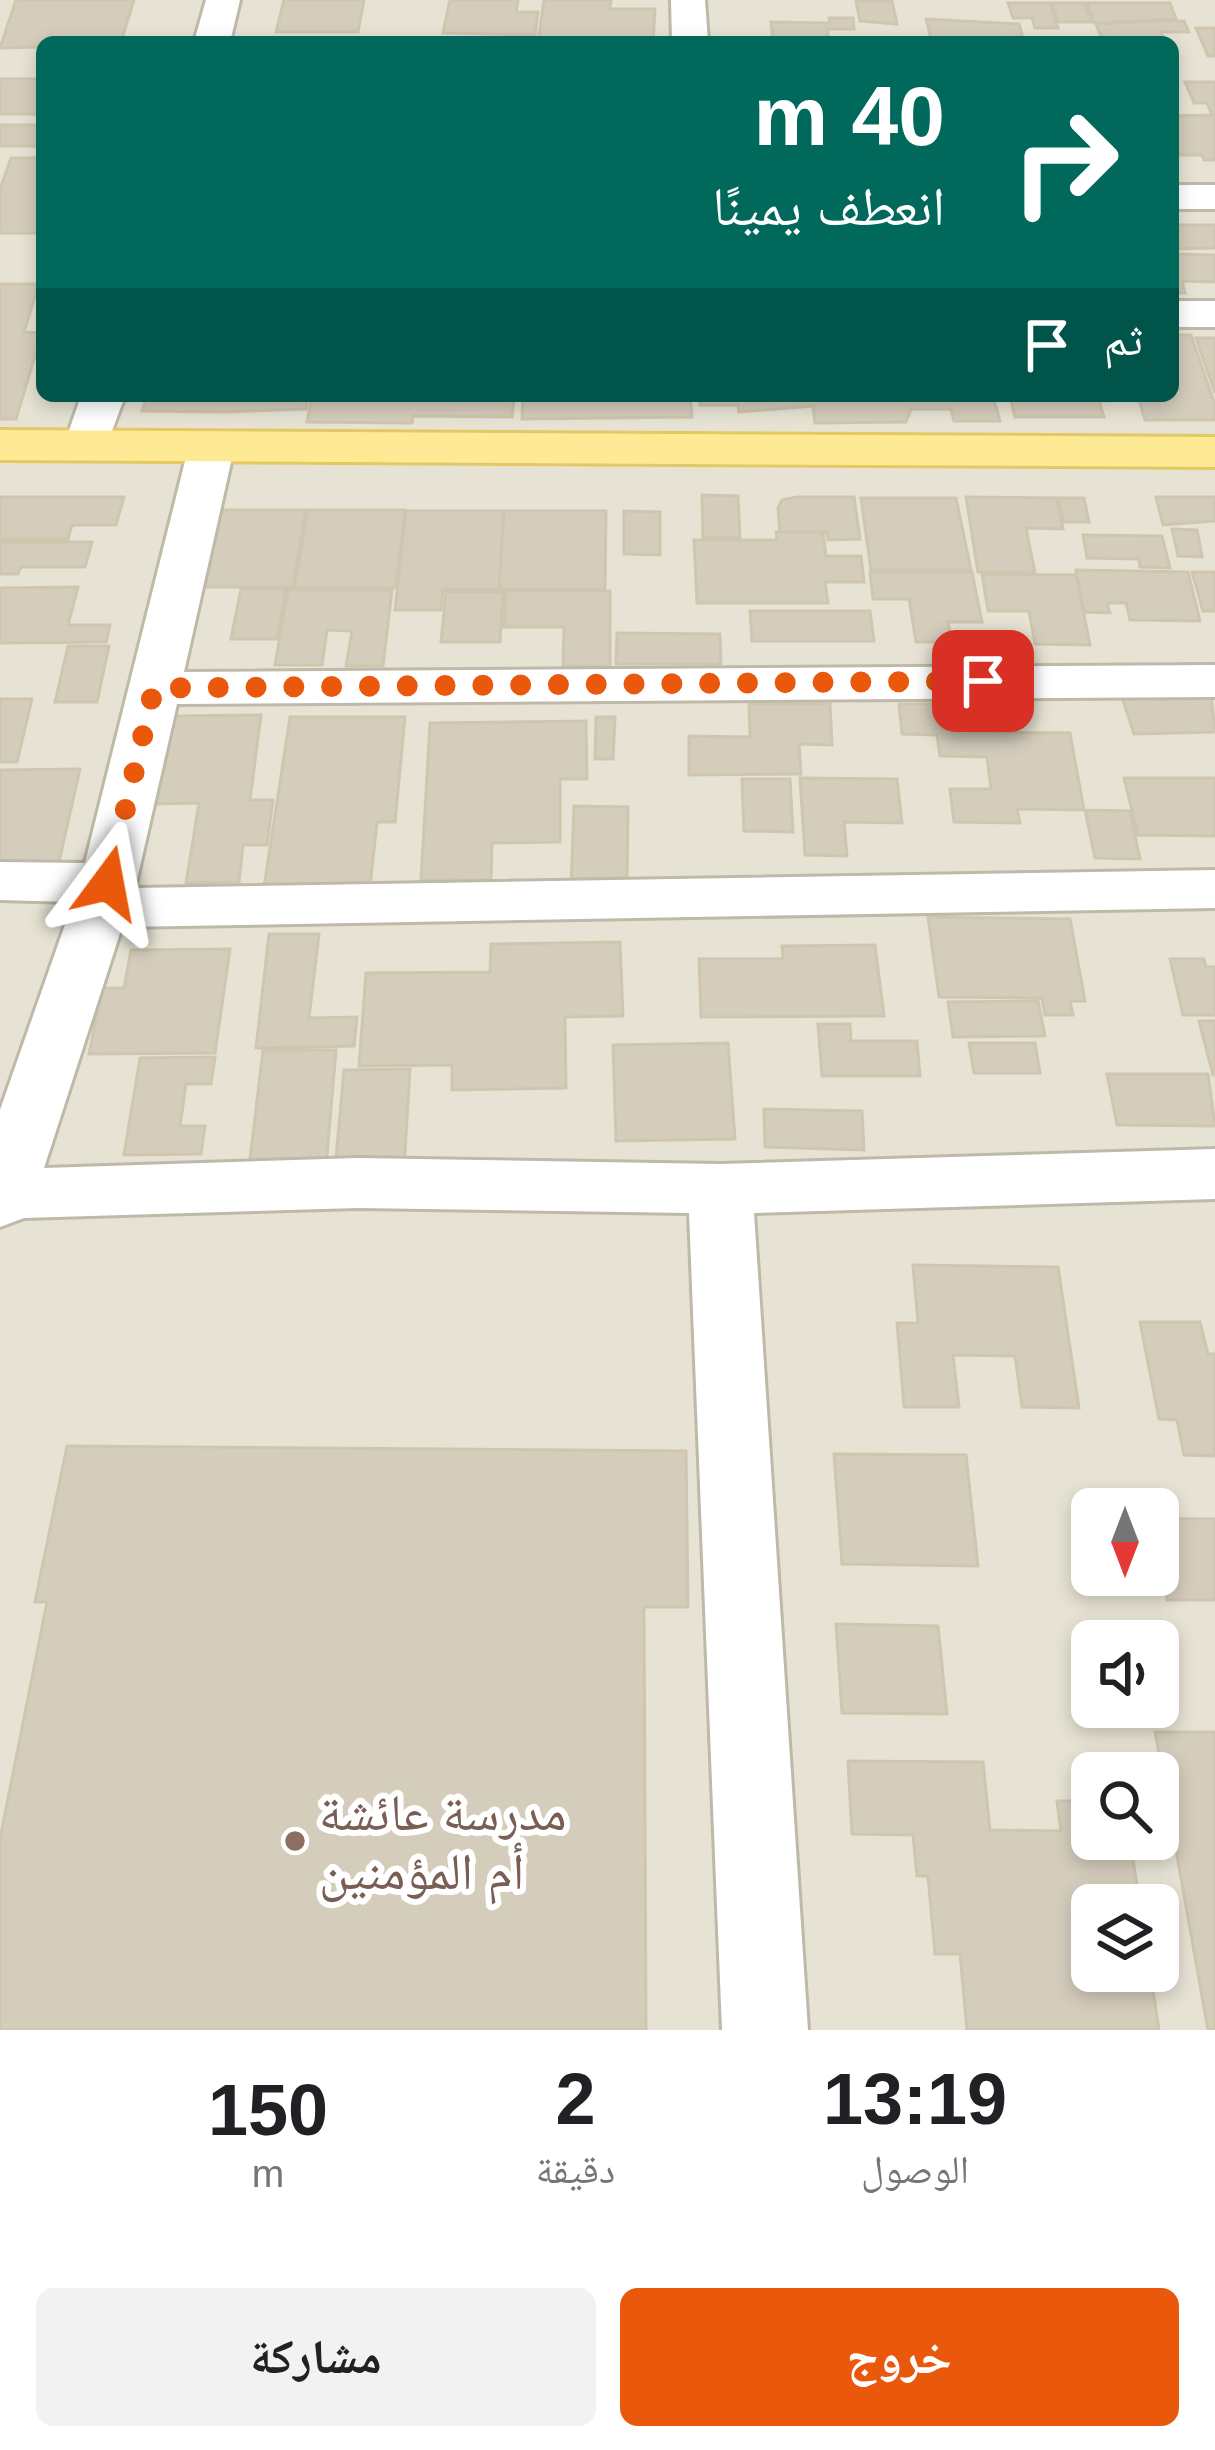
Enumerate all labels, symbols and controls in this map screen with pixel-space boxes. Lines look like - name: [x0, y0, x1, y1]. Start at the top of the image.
- text: 40 m: [754, 69, 945, 163]
- icon: right: [987, 84, 1143, 240]
- text: انعطف يمينًا: [712, 176, 945, 236]
- icon: arrive: [1014, 312, 1080, 378]
- text: ثم: [1104, 314, 1143, 365]
- pin: [932, 630, 1034, 732]
- icon: arrive: [950, 648, 1016, 714]
- position arrow: [45, 820, 171, 946]
- north arrow: [1071, 1488, 1179, 1596]
- map controls: [1071, 1488, 1179, 1992]
- button: sound: [1071, 1620, 1179, 1728]
- button: search: [1071, 1752, 1179, 1860]
- place label: مدرسة عائشة أم المؤمنين: [319, 1784, 566, 1905]
- marker: مدرسة عائشة أم المؤمنين: [282, 1828, 308, 1854]
- button: layers: [1071, 1884, 1179, 1992]
- text: 2: [555, 2059, 596, 2139]
- text: 13:19: [823, 2059, 1007, 2139]
- text: 150: [208, 2070, 328, 2150]
- text: دقيقة: [536, 2148, 615, 2191]
- text: الوصول: [861, 2148, 969, 2191]
- text: m: [252, 2152, 284, 2195]
- button: مشاركة: [36, 2288, 596, 2426]
- button: خروج: [620, 2288, 1179, 2426]

